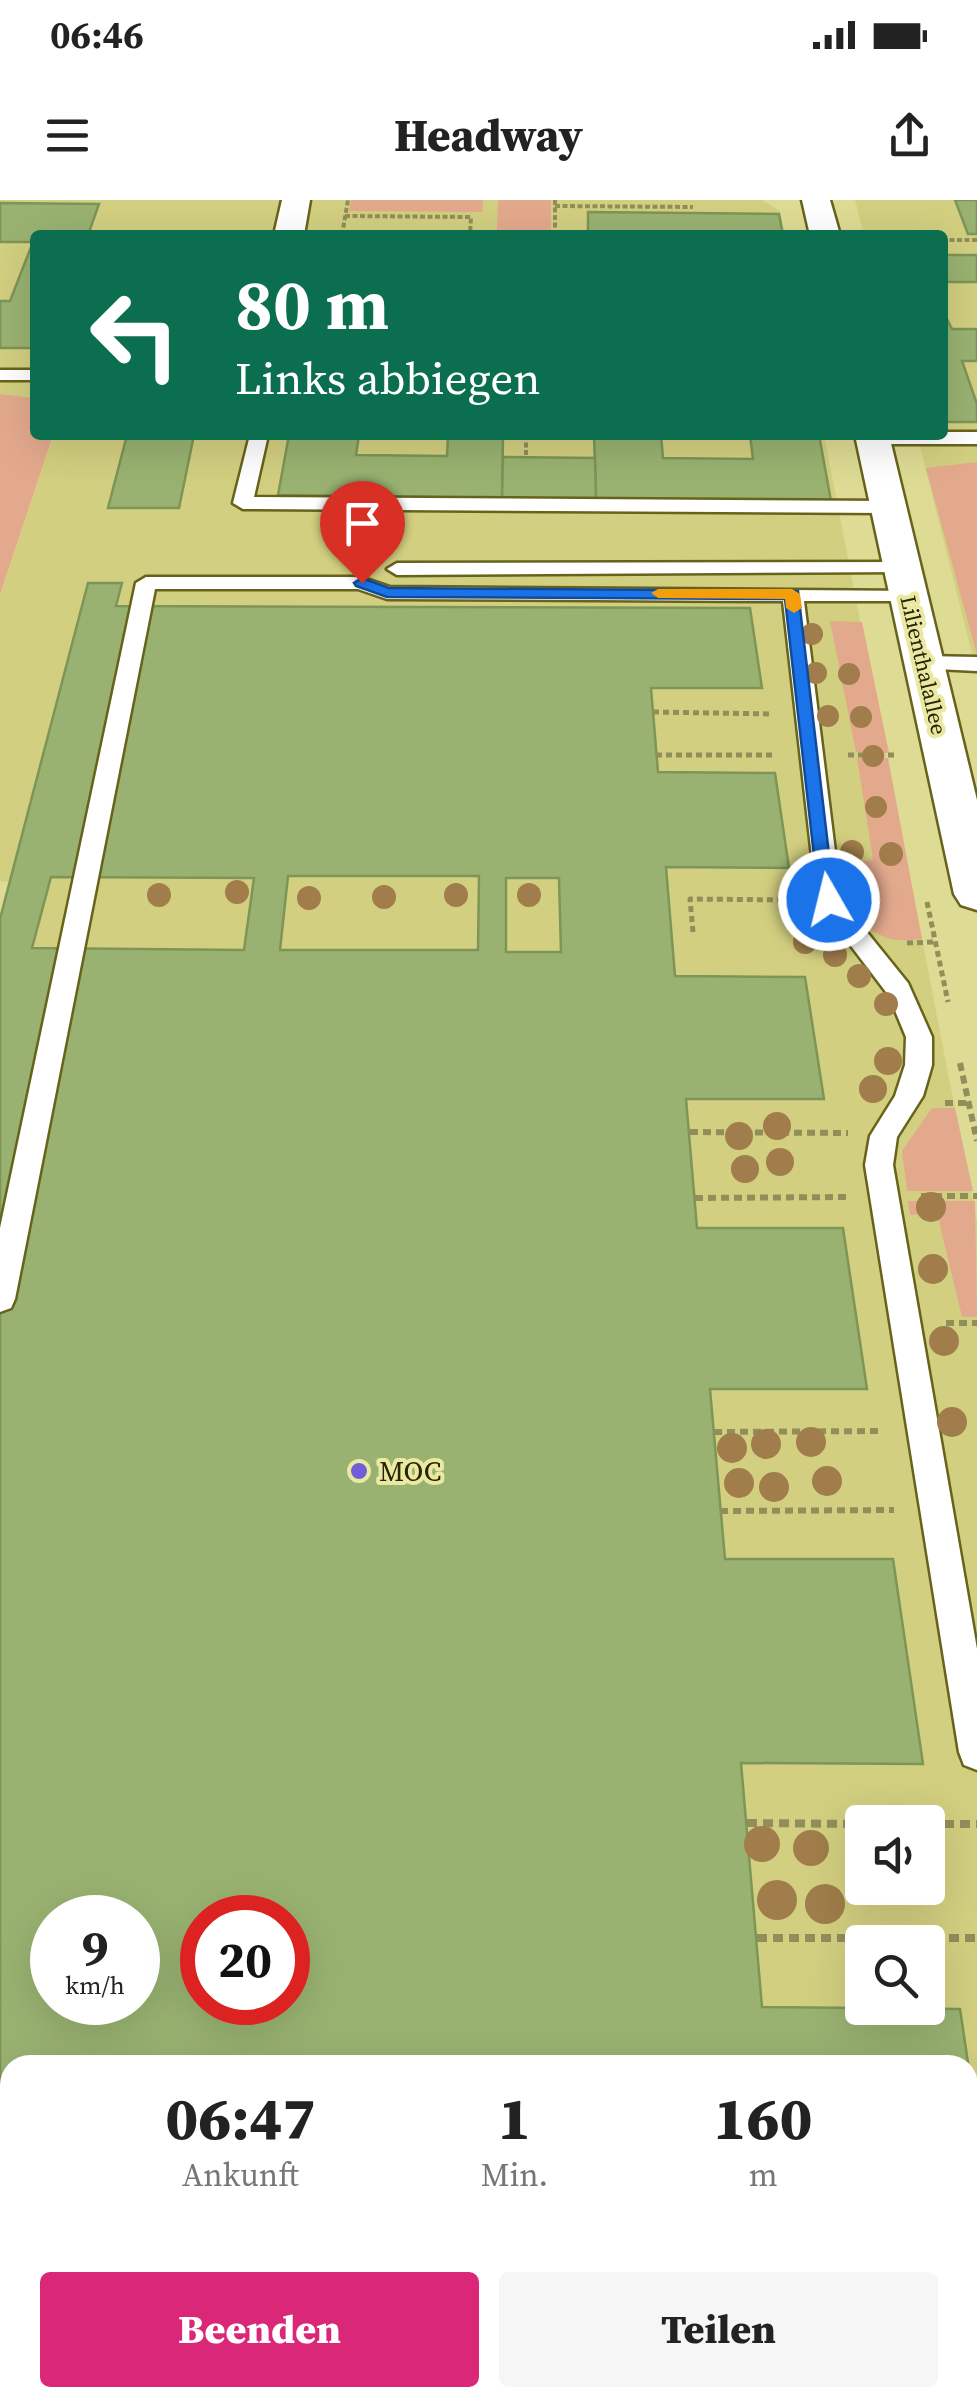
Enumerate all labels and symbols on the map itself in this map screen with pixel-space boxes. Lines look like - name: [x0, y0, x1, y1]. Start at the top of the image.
- pin: [320, 481, 405, 584]
- street label: Lilienthalallee: [893, 592, 955, 738]
- position arrow: [777, 848, 881, 952]
- place label: MOC: [379, 1452, 441, 1490]
- marker: MOC: [348, 1460, 370, 1482]
- speed limit sign: 20: [180, 1895, 310, 2025]

